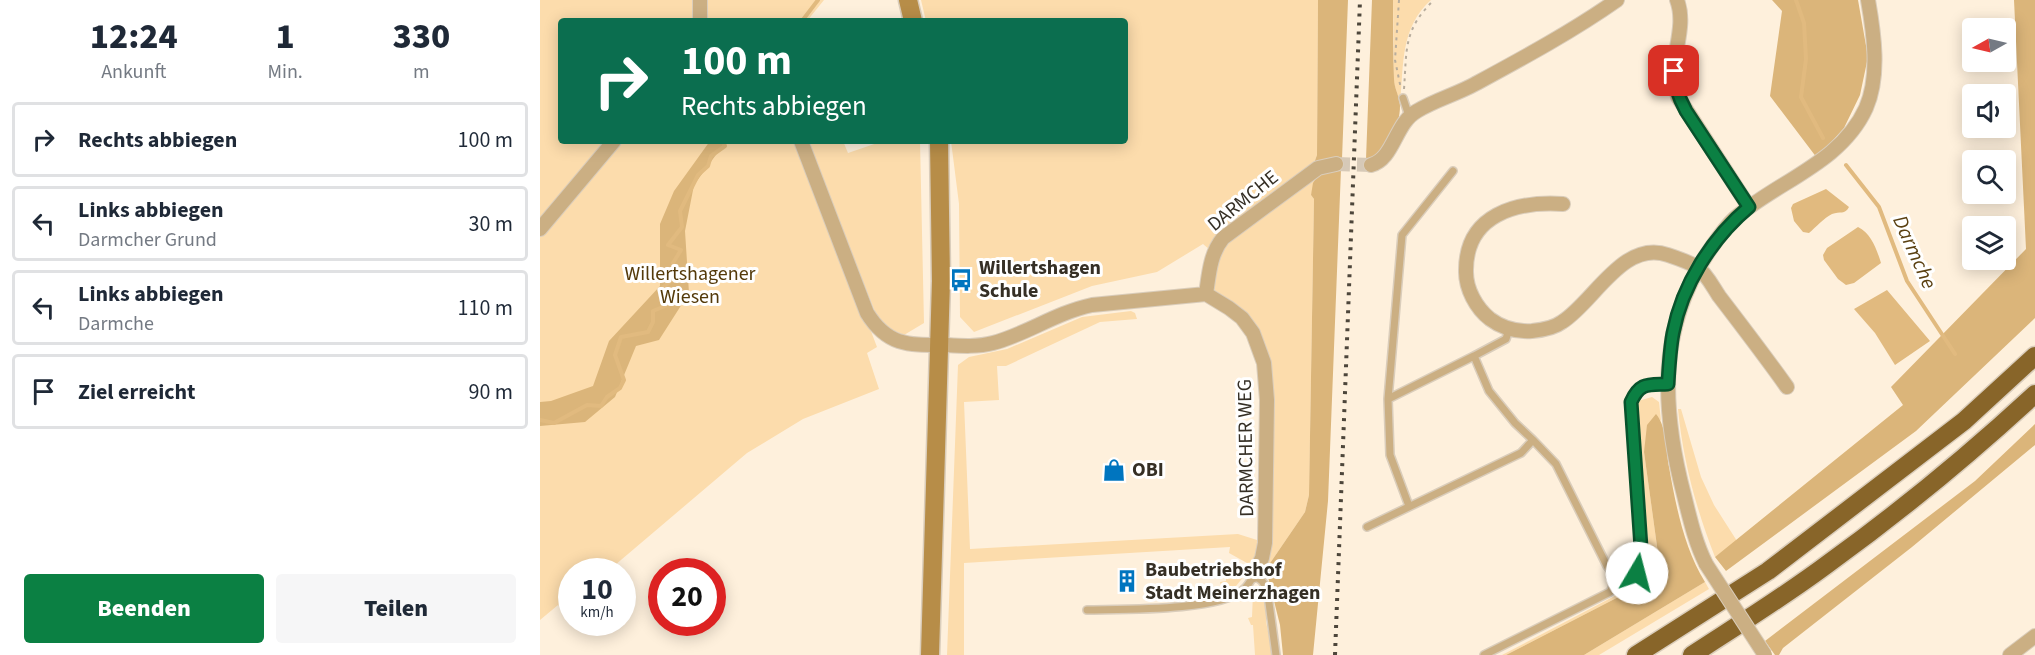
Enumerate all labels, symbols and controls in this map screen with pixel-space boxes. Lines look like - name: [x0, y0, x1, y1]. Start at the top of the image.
- text: 12:24: [90, 11, 178, 62]
- text: 1: [276, 11, 295, 62]
- text: 330: [393, 11, 450, 62]
- north arrow: [1962, 18, 2016, 72]
- map controls: [1962, 18, 2016, 270]
- text: 100 m: [681, 31, 792, 91]
- icon: right: [582, 42, 660, 120]
- pin: [1648, 45, 1699, 96]
- icon: arrive: [1657, 54, 1690, 87]
- text: Ankunft: [101, 58, 166, 86]
- text: Min.: [267, 58, 303, 86]
- text: m: [413, 58, 430, 86]
- button: sound: [1962, 84, 2016, 138]
- text: Rechts abbiegen: [681, 87, 867, 126]
- icon: right: [27, 123, 60, 156]
- text: Rechts abbiegen: [78, 124, 237, 156]
- text: 100 m: [458, 124, 513, 156]
- button: search: [1962, 150, 2016, 204]
- street label: DARMCHE: [1202, 164, 1284, 238]
- text: Links abbiegen: [78, 194, 224, 226]
- icon: left: [27, 207, 60, 240]
- text: 30 m: [468, 208, 513, 240]
- water label: Darmche: [1885, 210, 1945, 294]
- button: layers: [1962, 216, 2016, 270]
- text: Darmcher Grund: [78, 226, 217, 254]
- place label: Willertshagen Schule: [979, 254, 1101, 305]
- park label: Willertshagener Wiesen: [624, 260, 756, 311]
- bus stop icon: Willertshagen Schule: [948, 267, 974, 293]
- text: Links abbiegen: [78, 278, 224, 310]
- icon: left: [27, 291, 60, 324]
- text: 110 m: [458, 292, 513, 324]
- text: Darmche: [78, 310, 154, 338]
- icon: arrive: [27, 375, 60, 408]
- text: Ziel erreicht: [78, 376, 196, 408]
- text: 90 m: [468, 376, 513, 408]
- street label: DARMCHER WEG: [1231, 379, 1261, 517]
- place label: OBI: [1132, 456, 1164, 484]
- shop icon: OBI: [1101, 457, 1127, 483]
- position arrow: [1605, 541, 1669, 605]
- place label: Baubetriebshof Stadt Meinerzhagen: [1145, 556, 1320, 607]
- speed limit sign: 20: [648, 558, 726, 636]
- text: 10: [581, 568, 613, 611]
- building icon: Baubetriebshof Stadt Meinerzhagen: [1114, 568, 1140, 594]
- button: Beenden: [24, 574, 264, 643]
- button: Teilen: [276, 574, 516, 643]
- text: km/h: [580, 602, 614, 623]

